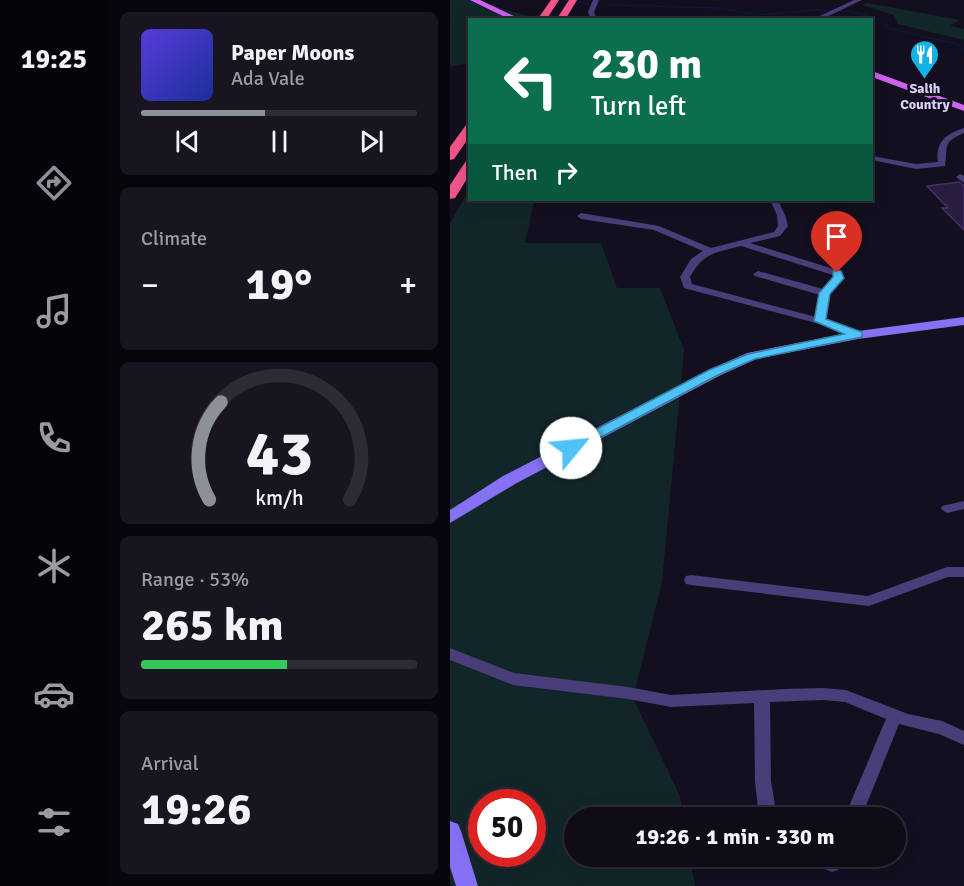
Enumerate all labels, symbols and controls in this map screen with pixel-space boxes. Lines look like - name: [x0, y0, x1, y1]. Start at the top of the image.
- restaurant icon: Salih Country: [909, 38, 941, 80]
- text: Paper Moons: [231, 39, 354, 66]
- text: 230 m: [591, 39, 702, 90]
- icon: left: [492, 42, 570, 120]
- text: 19:25: [21, 43, 87, 76]
- text: Ada Vale: [231, 66, 305, 91]
- place label: Salih Country: [900, 80, 950, 113]
- text: Turn left: [591, 90, 686, 123]
- icon: previous: [171, 125, 204, 158]
- icon: pause: [263, 125, 296, 158]
- icon: next: [355, 125, 388, 158]
- icon: right: [550, 156, 583, 189]
- text: Then: [492, 159, 538, 186]
- icon: directions: [33, 162, 75, 204]
- pin: [811, 211, 862, 273]
- icon: arrive: [820, 220, 853, 253]
- text: Climate: [141, 226, 207, 251]
- text: 19°: [246, 257, 312, 312]
- text: −: [141, 265, 159, 306]
- text: +: [399, 265, 417, 306]
- icon: music: [33, 290, 75, 332]
- text: 43: [245, 415, 313, 492]
- position arrow: [539, 416, 603, 480]
- icon: phone: [33, 417, 75, 459]
- text: km/h: [255, 485, 303, 511]
- icon: climate: [33, 545, 75, 587]
- text: Range · 53%: [141, 567, 249, 592]
- text: 265 km: [141, 598, 284, 653]
- icon: car: [33, 673, 75, 715]
- text: Arrival: [141, 751, 199, 776]
- text: 19:26: [141, 782, 251, 837]
- speed limit sign: 50: [468, 789, 546, 867]
- icon: filters: [33, 801, 75, 843]
- text: 19:26 · 1 min · 330 m: [635, 823, 835, 850]

